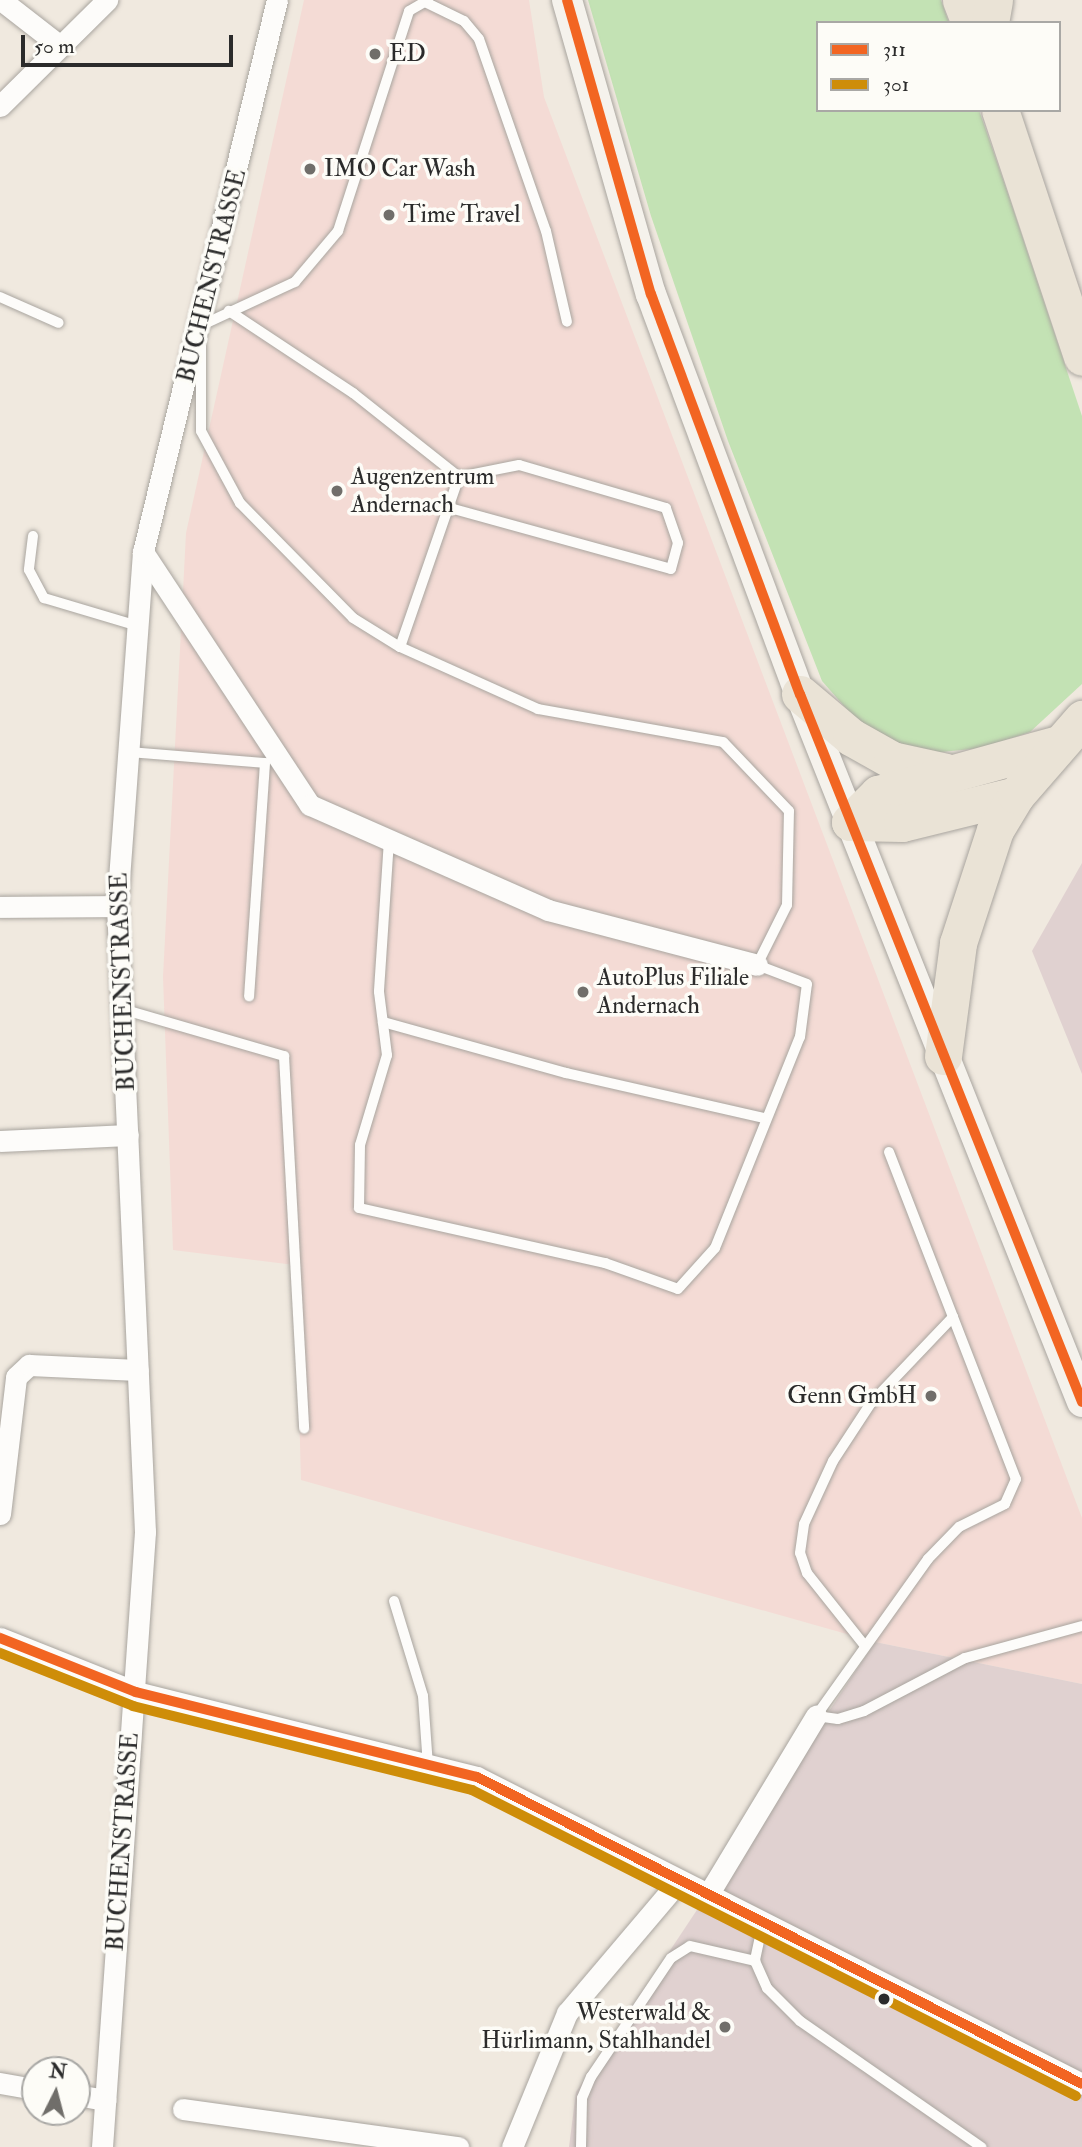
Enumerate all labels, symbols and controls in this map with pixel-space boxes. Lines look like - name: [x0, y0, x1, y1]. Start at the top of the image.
- scale bar: [24, 21, 236, 65]
- legend: [816, 21, 1061, 112]
- text: 50 m: [34, 33, 75, 60]
- text: 311: [883, 36, 906, 63]
- place label: ED: [389, 40, 426, 68]
- marker: ED: [367, 46, 383, 62]
- text: 301: [883, 71, 909, 98]
- place label: IMO Car Wash: [324, 155, 475, 183]
- marker: IMO Car Wash: [302, 161, 318, 177]
- street label: BUCHENSTRASSE: [172, 166, 252, 386]
- place label: Time Travel: [403, 201, 521, 229]
- marker: Time Travel: [381, 207, 397, 223]
- place label: Augenzentrum Andernach: [351, 463, 494, 519]
- marker: Augenzentrum Andernach: [329, 483, 345, 499]
- street label: BUCHENSTRASSE: [105, 872, 141, 1092]
- place label: AutoPlus Filiale Andernach: [597, 964, 749, 1020]
- marker: AutoPlus Filiale Andernach: [575, 984, 591, 1000]
- place label: Genn GmbH: [787, 1382, 917, 1410]
- marker: Genn GmbH: [923, 1388, 939, 1404]
- street label: BUCHENSTRASSE: [101, 1732, 145, 1952]
- unlabelled marker: [877, 1992, 891, 2006]
- place label: Westerwald & Hürlimann, Stahlhandel: [481, 1999, 711, 2055]
- marker: Westerwald & Hürlimann, Stahlhandel: [717, 2019, 733, 2035]
- north arrow: [21, 2056, 91, 2126]
- text: N: [48, 2059, 68, 2085]

